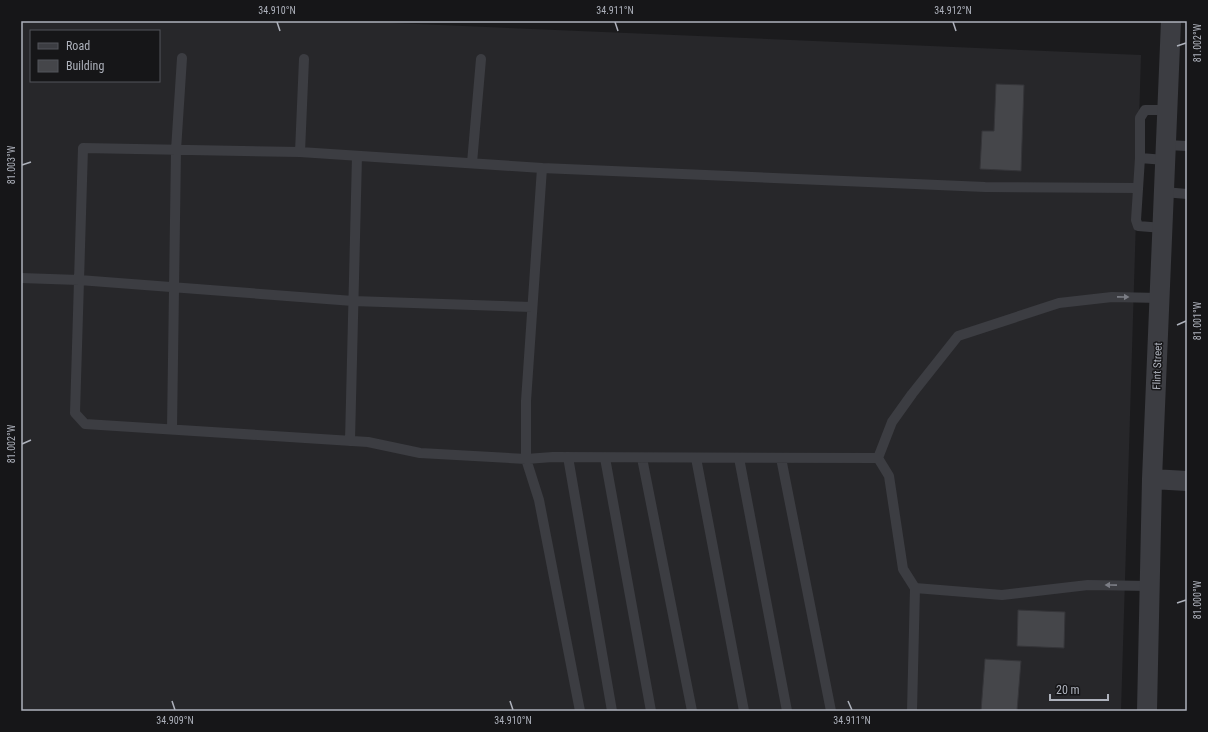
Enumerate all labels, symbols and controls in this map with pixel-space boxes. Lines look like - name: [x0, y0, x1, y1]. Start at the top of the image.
- text: 34.910°N: [258, 5, 296, 16]
- text: 34.911°N: [596, 5, 634, 16]
- text: 34.912°N: [934, 5, 972, 16]
- text: 81.002°W: [1192, 23, 1203, 62]
- legend: [30, 30, 160, 82]
- text: Road: [66, 39, 90, 53]
- text: Building: [66, 59, 104, 73]
- text: 81.003°W: [6, 145, 17, 184]
- one-way arrow: [1117, 294, 1130, 300]
- text: 81.001°W: [1192, 301, 1203, 340]
- street label: Flint Street: [1150, 342, 1165, 390]
- text: 81.002°W: [6, 424, 17, 463]
- text: 81.000°W: [1192, 580, 1203, 619]
- one-way arrow: [1104, 582, 1117, 588]
- scale bar: [1050, 676, 1108, 702]
- text: 20 m: [1056, 683, 1080, 697]
- text: 34.909°N: [156, 715, 194, 726]
- text: 34.910°N: [494, 715, 532, 726]
- text: 34.911°N: [833, 715, 871, 726]

